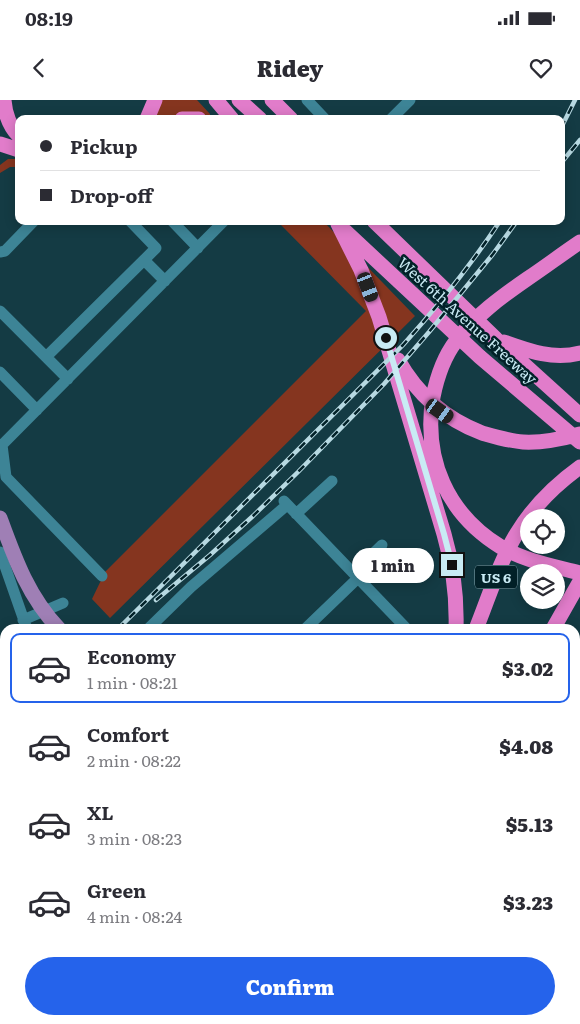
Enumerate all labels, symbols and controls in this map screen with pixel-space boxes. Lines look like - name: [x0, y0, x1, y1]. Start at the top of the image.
- text: 08:19: [25, 4, 73, 32]
- text: Ridey: [257, 51, 323, 84]
- icon: back: [25, 54, 53, 82]
- icon: heart: [527, 54, 555, 82]
- text: Pickup: [70, 132, 138, 160]
- text: Drop-off: [70, 181, 153, 209]
- street label: West 6th Avenue Freeway: [393, 251, 543, 389]
- car: [355, 270, 380, 304]
- route start: [375, 327, 397, 349]
- car: [423, 396, 456, 426]
- map controls: [520, 509, 565, 609]
- button: locate: [520, 509, 565, 554]
- callout: 1 min: [352, 548, 434, 582]
- text: 1 min: [371, 553, 415, 577]
- route end: [441, 554, 463, 576]
- button: layers: [520, 564, 565, 609]
- road number: US 6: [475, 566, 517, 588]
- text: Economy: [87, 642, 176, 670]
- icon: car: [27, 646, 72, 691]
- text: $3.02: [502, 654, 553, 682]
- text: 1 min · 08:21: [87, 670, 178, 694]
- text: Comfort: [87, 720, 169, 748]
- icon: car: [27, 724, 72, 769]
- text: $4.08: [499, 732, 553, 760]
- text: 2 min · 08:22: [87, 748, 181, 772]
- text: XL: [87, 798, 114, 826]
- icon: car: [27, 802, 72, 847]
- text: $5.13: [506, 810, 553, 838]
- text: 3 min · 08:23: [87, 826, 182, 850]
- text: Green: [87, 876, 146, 904]
- icon: car: [27, 880, 72, 925]
- text: $3.23: [503, 888, 553, 916]
- text: 4 min · 08:24: [87, 904, 182, 928]
- button: Confirm: [25, 957, 555, 1015]

